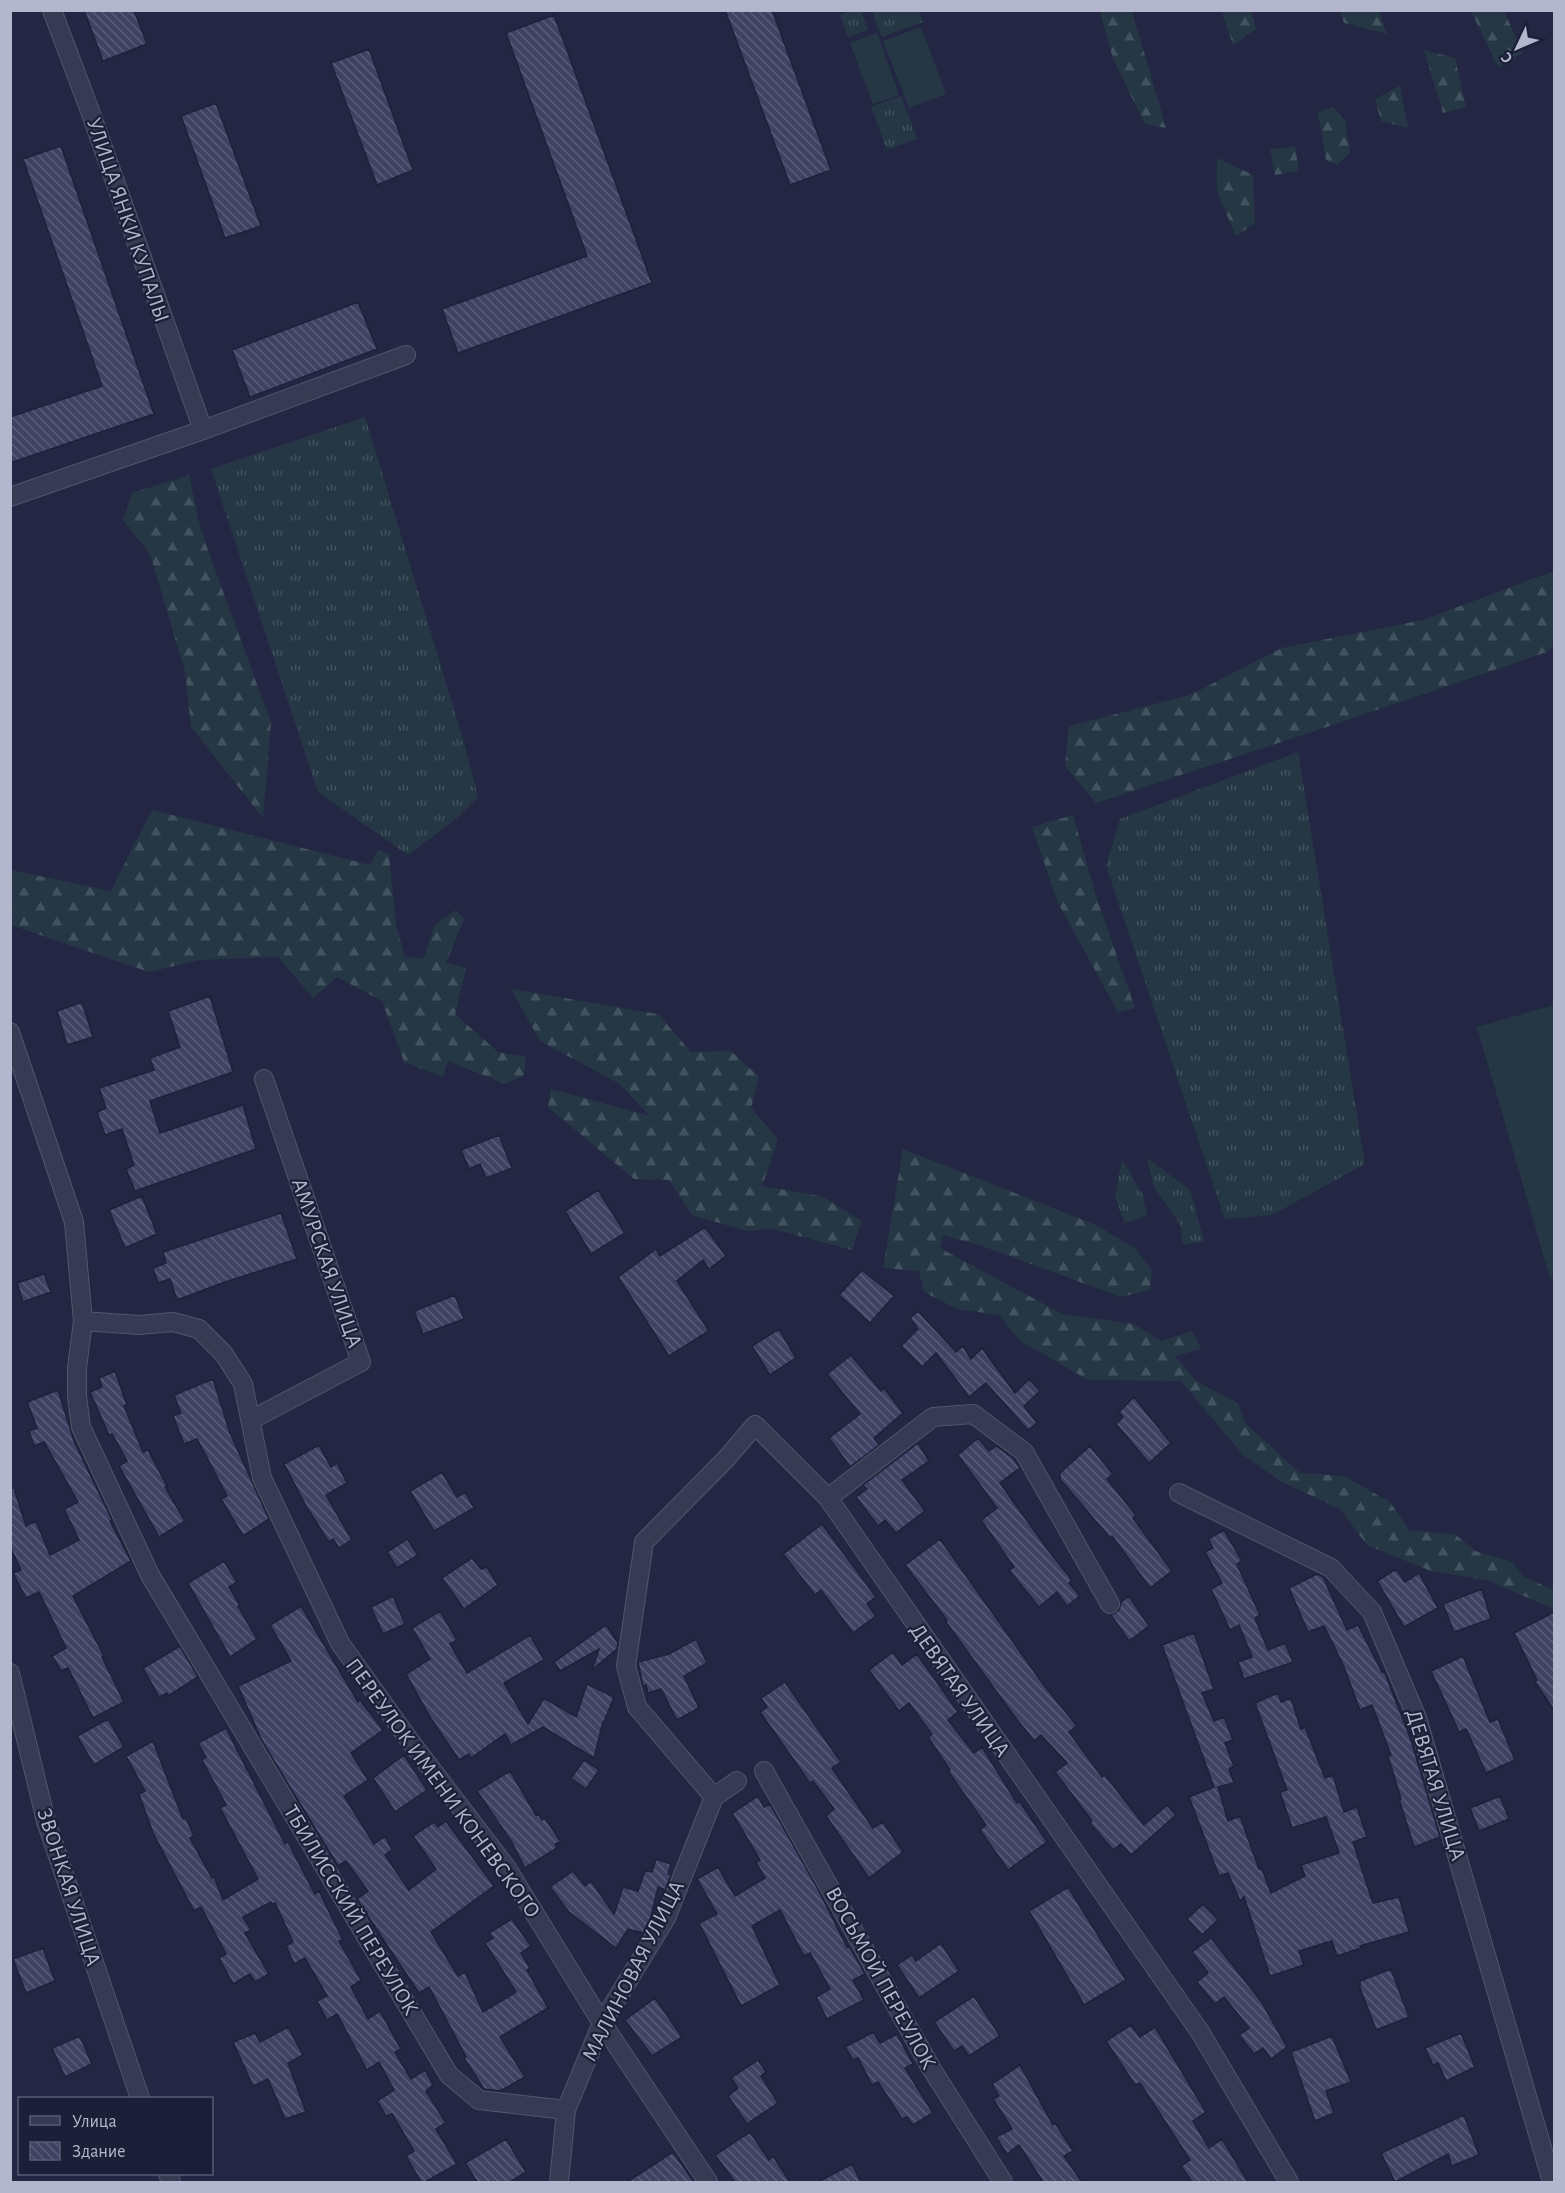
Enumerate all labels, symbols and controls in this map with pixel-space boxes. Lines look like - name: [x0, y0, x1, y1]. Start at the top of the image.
- north arrow: [1487, 18, 1547, 78]
- text: С: [1498, 49, 1516, 66]
- street label: УЛИЦА ЯНКИ КУПАЛЫ: [83, 115, 173, 325]
- street label: АМУРСКАЯ УЛИЦА: [288, 1175, 366, 1351]
- street label: ДЕВЯТАЯ УЛИЦА: [906, 1619, 1014, 1761]
- street label: ПЕРЕУЛОК ИМЕНИ КОНЕВСКОГО: [342, 1654, 544, 1922]
- street label: ДЕВЯТАЯ УЛИЦА: [1403, 1707, 1469, 1863]
- street label: ТБИЛИССКИЙ ПЕРЕУЛОК: [280, 1801, 422, 2019]
- street label: ЗВОНКАЯ УЛИЦА: [33, 1805, 105, 1969]
- street label: МАЛИНОВАЯ УЛИЦА: [578, 1877, 688, 2065]
- street label: ВОСЬМОЙ ПЕРЕУЛОК: [822, 1883, 940, 2073]
- legend: [18, 2097, 213, 2175]
- text: Улица: [72, 2113, 117, 2131]
- text: Здание: [72, 2143, 126, 2161]

